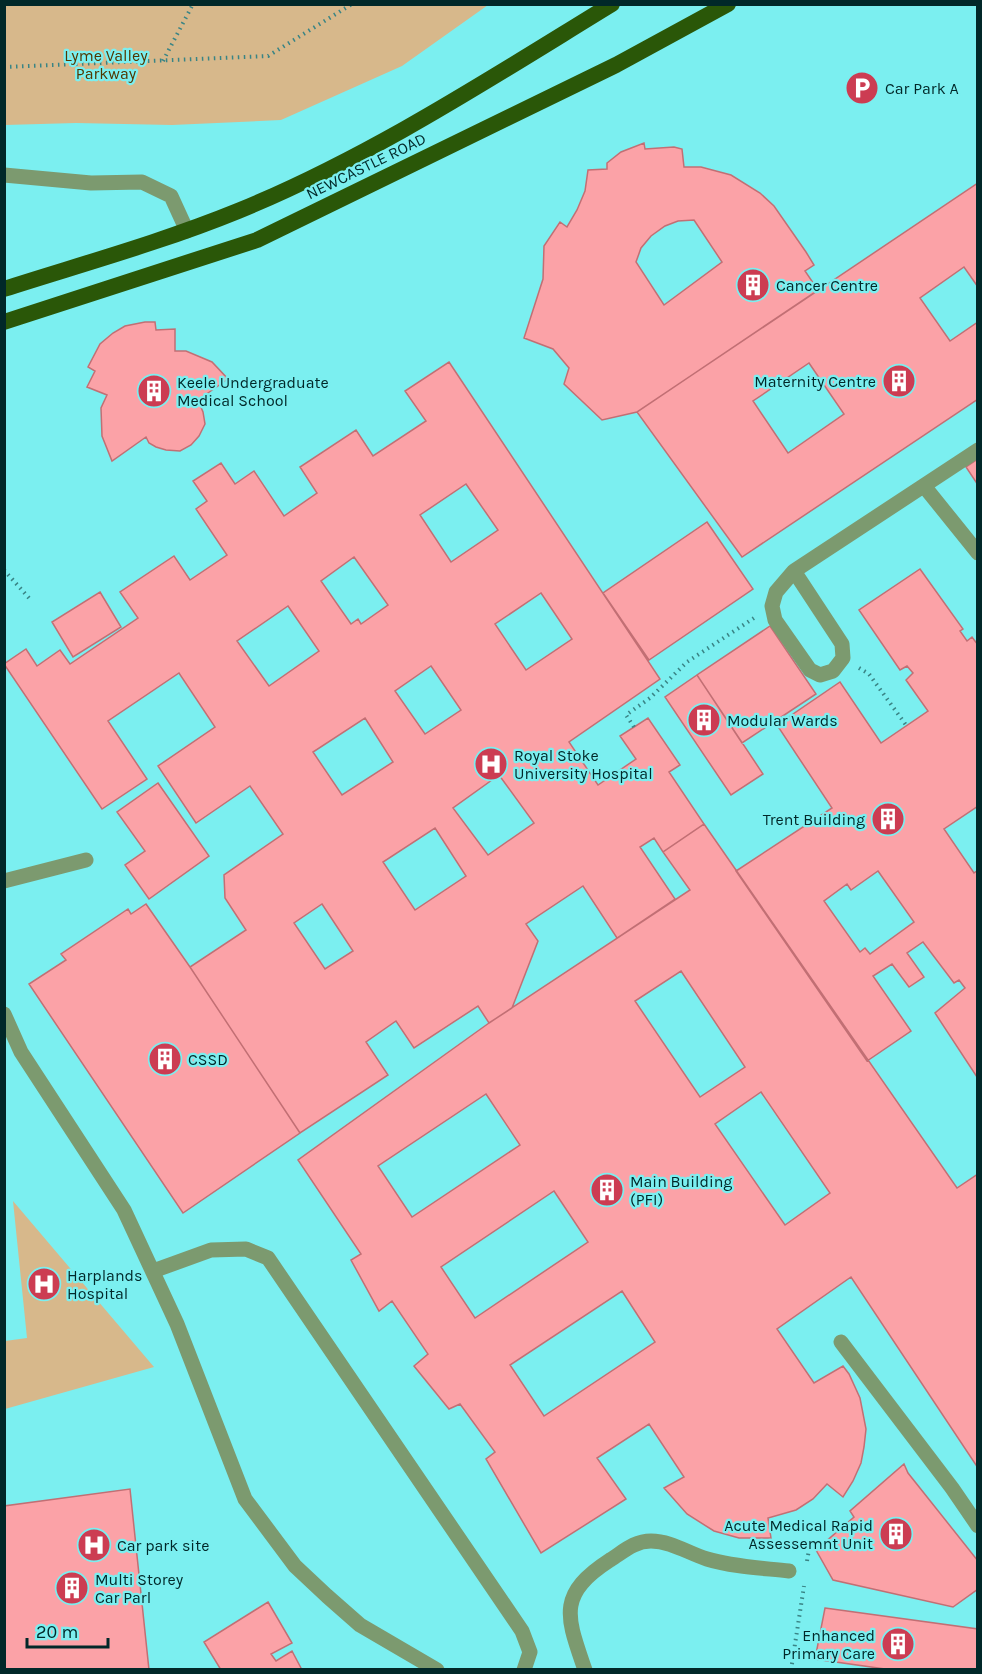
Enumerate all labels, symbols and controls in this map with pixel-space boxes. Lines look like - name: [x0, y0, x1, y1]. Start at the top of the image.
- park label: Lyme Valley Parkway: [64, 46, 148, 83]
- parking icon: Car Park A: [844, 70, 880, 106]
- place label: Car Park A: [885, 79, 959, 98]
- street label: NEWCASTLE ROAD: [303, 129, 429, 203]
- building icon: Cancer Centre: [735, 267, 771, 303]
- place label: Cancer Centre: [776, 276, 878, 295]
- building icon: Maternity Centre: [881, 363, 917, 399]
- place label: Maternity Centre: [754, 372, 876, 391]
- building icon: Keele Undergraduate Medical School: [136, 373, 172, 409]
- place label: Keele Undergraduate Medical School: [177, 373, 329, 410]
- building icon: Modular Wards: [686, 702, 722, 738]
- place label: Modular Wards: [727, 711, 838, 730]
- hospital icon: Royal Stoke University Hospital: [473, 746, 509, 782]
- place label: Royal Stoke University Hospital: [514, 746, 653, 783]
- building icon: Trent Building: [870, 801, 906, 837]
- place label: Trent Building: [763, 810, 865, 829]
- building icon: CSSD: [147, 1041, 183, 1077]
- place label: CSSD: [188, 1050, 228, 1069]
- building icon: Main Building (PFI): [589, 1172, 625, 1208]
- place label: Main Building (PFI): [630, 1172, 732, 1209]
- hospital icon: Harplands Hospital: [26, 1266, 62, 1302]
- place label: Harplands Hospital: [67, 1266, 142, 1303]
- place label: Acute Medical Rapid Assessemnt Unit: [724, 1516, 873, 1553]
- building icon: Acute Medical Rapid Assessemnt Unit: [878, 1516, 914, 1552]
- hospital icon: Car park site: [76, 1527, 112, 1563]
- place label: Car park site: [117, 1536, 209, 1555]
- building icon: Multi Storey Car Parl: [54, 1570, 90, 1606]
- place label: Multi Storey Car Parl: [95, 1570, 184, 1607]
- scale bar: [27, 1611, 108, 1649]
- text: 20 m: [36, 1621, 78, 1643]
- place label: Enhanced Primary Care: [782, 1626, 875, 1663]
- building icon: Enhanced Primary Care: [880, 1626, 916, 1662]

